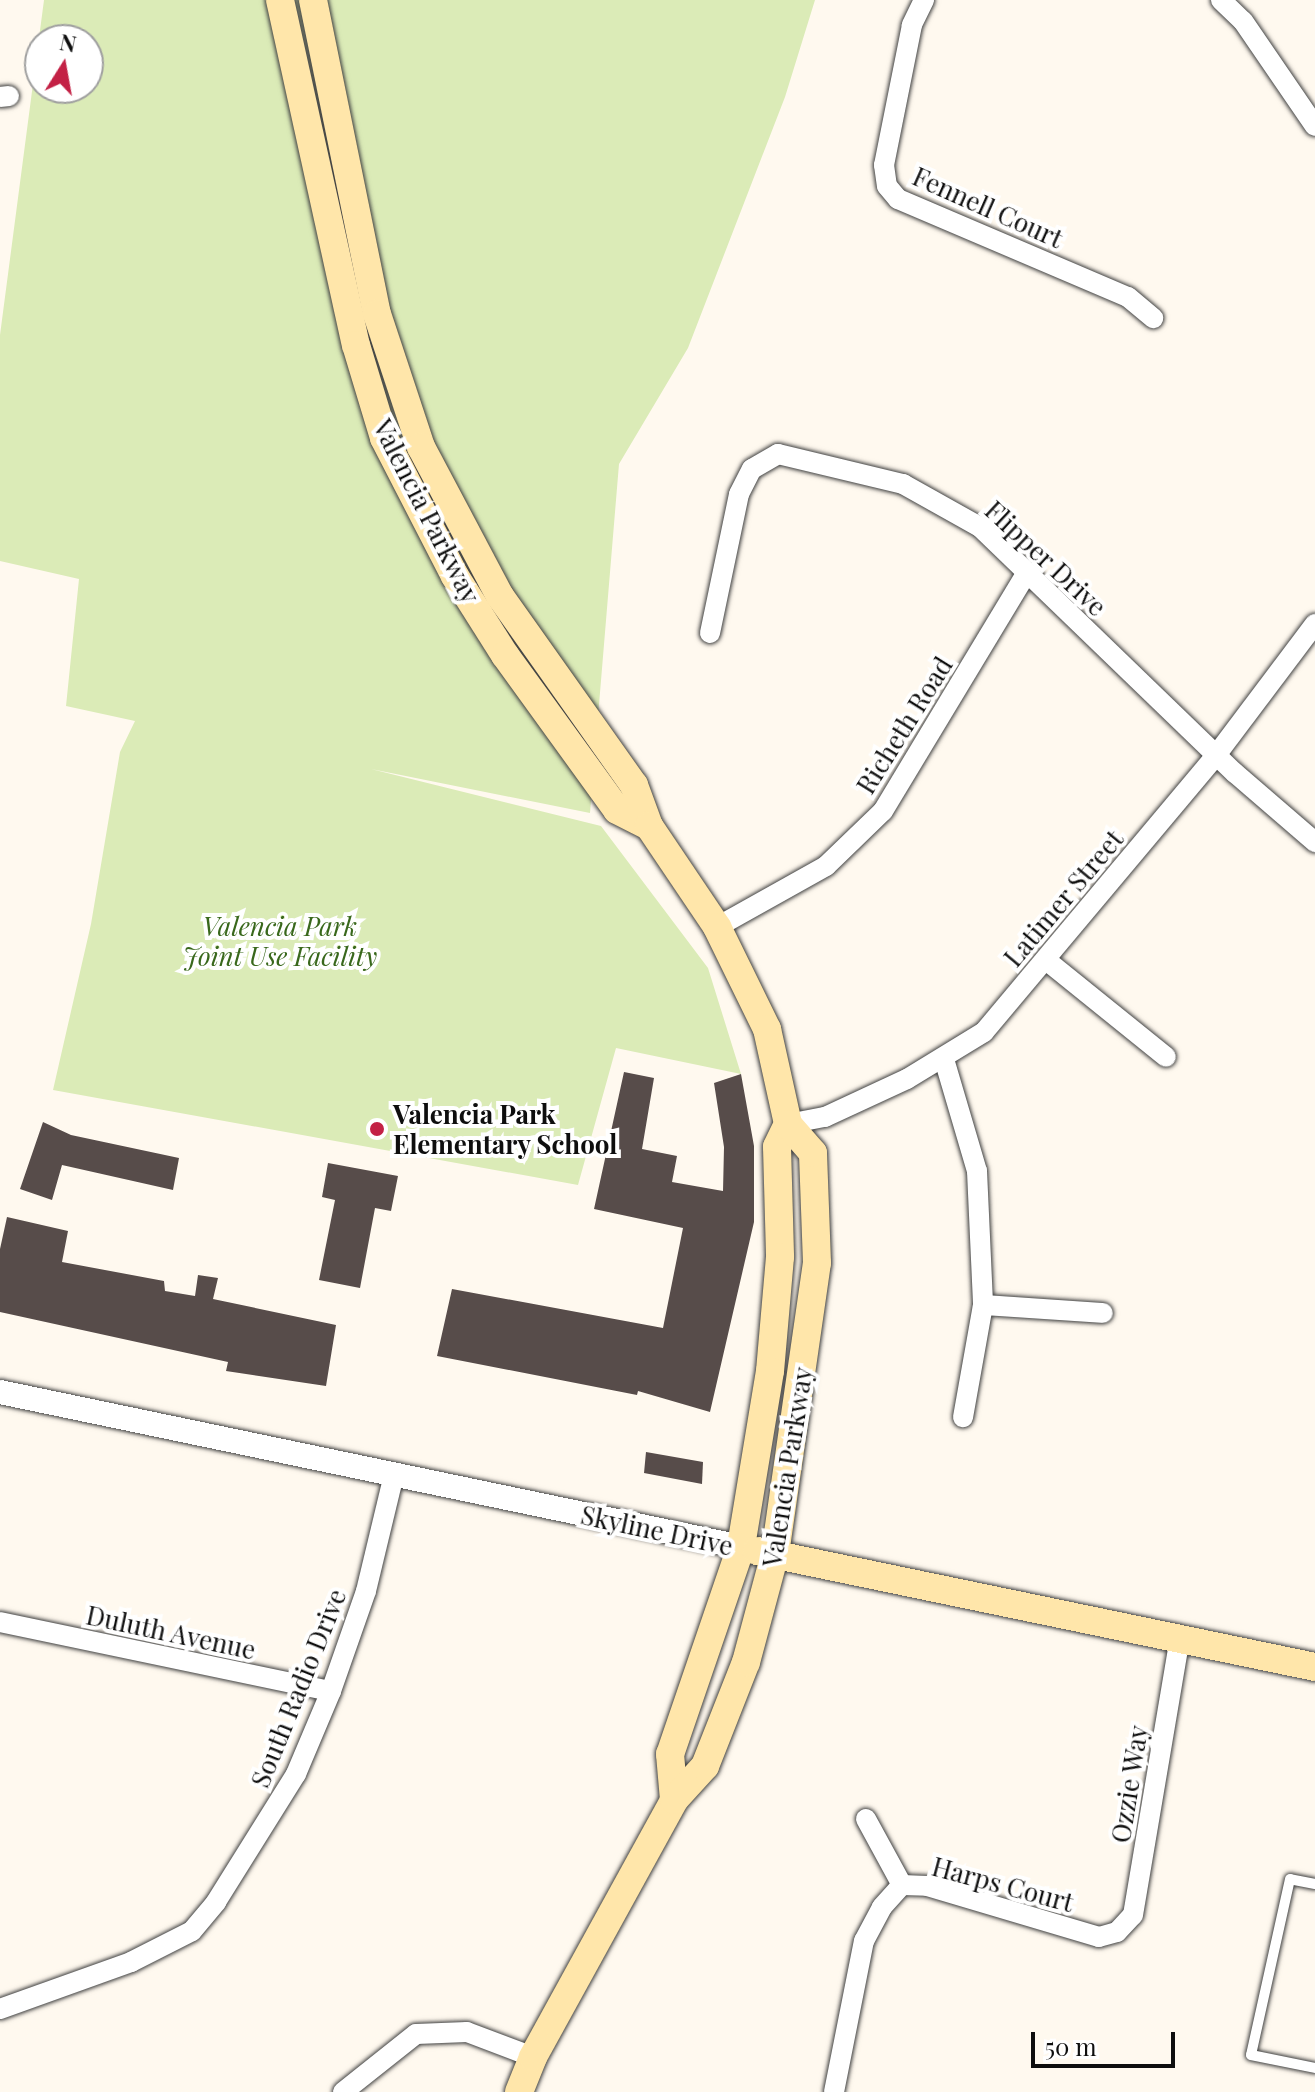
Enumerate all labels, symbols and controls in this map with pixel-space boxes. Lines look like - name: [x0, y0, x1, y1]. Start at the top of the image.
- north arrow: [24, 24, 104, 104]
- text: N: [58, 26, 79, 59]
- street label: Fennell Court: [908, 160, 1068, 254]
- street label: Valencia Parkway: [367, 414, 487, 608]
- street label: Flipper Drive: [979, 494, 1113, 622]
- street label: Richeth Road: [850, 651, 958, 799]
- street label: Latimer Street: [997, 823, 1129, 973]
- park label: Valencia Park Joint Use Facility: [183, 910, 377, 972]
- place label: Valencia Park Elementary School: [393, 1098, 618, 1160]
- marker: Valencia Park Elementary School: [368, 1120, 386, 1138]
- street label: Valencia Parkway: [756, 1365, 818, 1569]
- street label: Skyline Drive: [578, 1499, 736, 1561]
- street label: South Radio Drive: [244, 1584, 352, 1792]
- street label: Duluth Avenue: [83, 1599, 259, 1665]
- street label: Ozzie Way: [1104, 1723, 1154, 1845]
- street label: Harps Court: [929, 1850, 1077, 1918]
- scale bar: [1035, 2016, 1179, 2066]
- text: 50 m: [1045, 2030, 1097, 2062]

